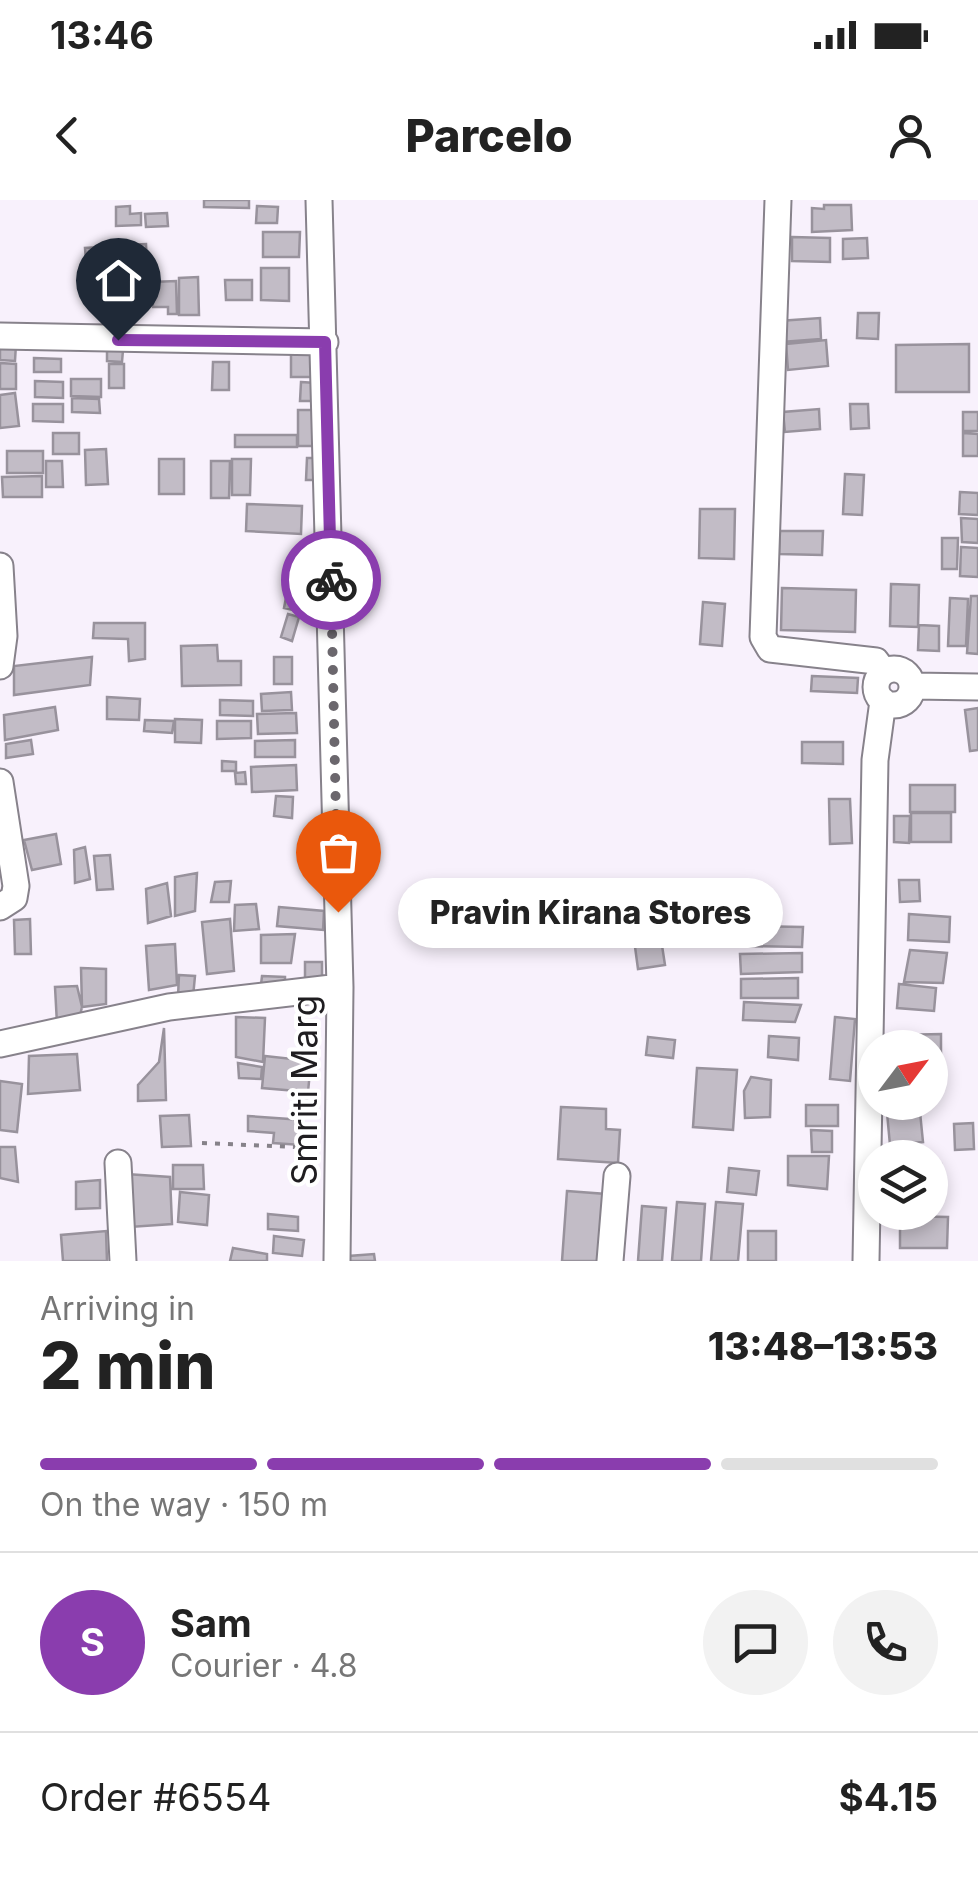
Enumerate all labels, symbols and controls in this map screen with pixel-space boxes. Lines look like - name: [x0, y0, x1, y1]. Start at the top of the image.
- text: 13:46: [50, 12, 154, 58]
- icon: back: [40, 108, 95, 163]
- text: Parcelo: [405, 108, 573, 163]
- icon: person: [883, 108, 938, 163]
- pin: [76, 238, 161, 341]
- icon: home: [91, 253, 146, 308]
- courier: [281, 530, 381, 630]
- icon: bike: [304, 553, 359, 608]
- pin: [296, 810, 381, 913]
- icon: bag: [311, 825, 366, 880]
- callout: Pravin Kirana Stores: [398, 877, 783, 947]
- text: Pravin Kirana Stores: [430, 893, 751, 932]
- street label: Smriti Marg: [283, 995, 325, 1185]
- north arrow: [858, 1030, 948, 1120]
- map controls: [858, 1030, 948, 1230]
- button: layers: [858, 1140, 948, 1230]
- text: Arriving in: [40, 1289, 195, 1328]
- text: 13:48–13:53: [708, 1323, 938, 1369]
- text: 2 min: [40, 1326, 216, 1405]
- text: On the way · 150 m: [40, 1485, 328, 1524]
- button: chat: [703, 1590, 808, 1695]
- button: phone: [833, 1590, 938, 1695]
- text: Sam: [170, 1600, 252, 1646]
- text: S: [80, 1619, 105, 1665]
- text: Courier · 4.8: [170, 1646, 358, 1685]
- text: Order #6554: [40, 1774, 272, 1820]
- text: $4.15: [839, 1774, 938, 1820]

